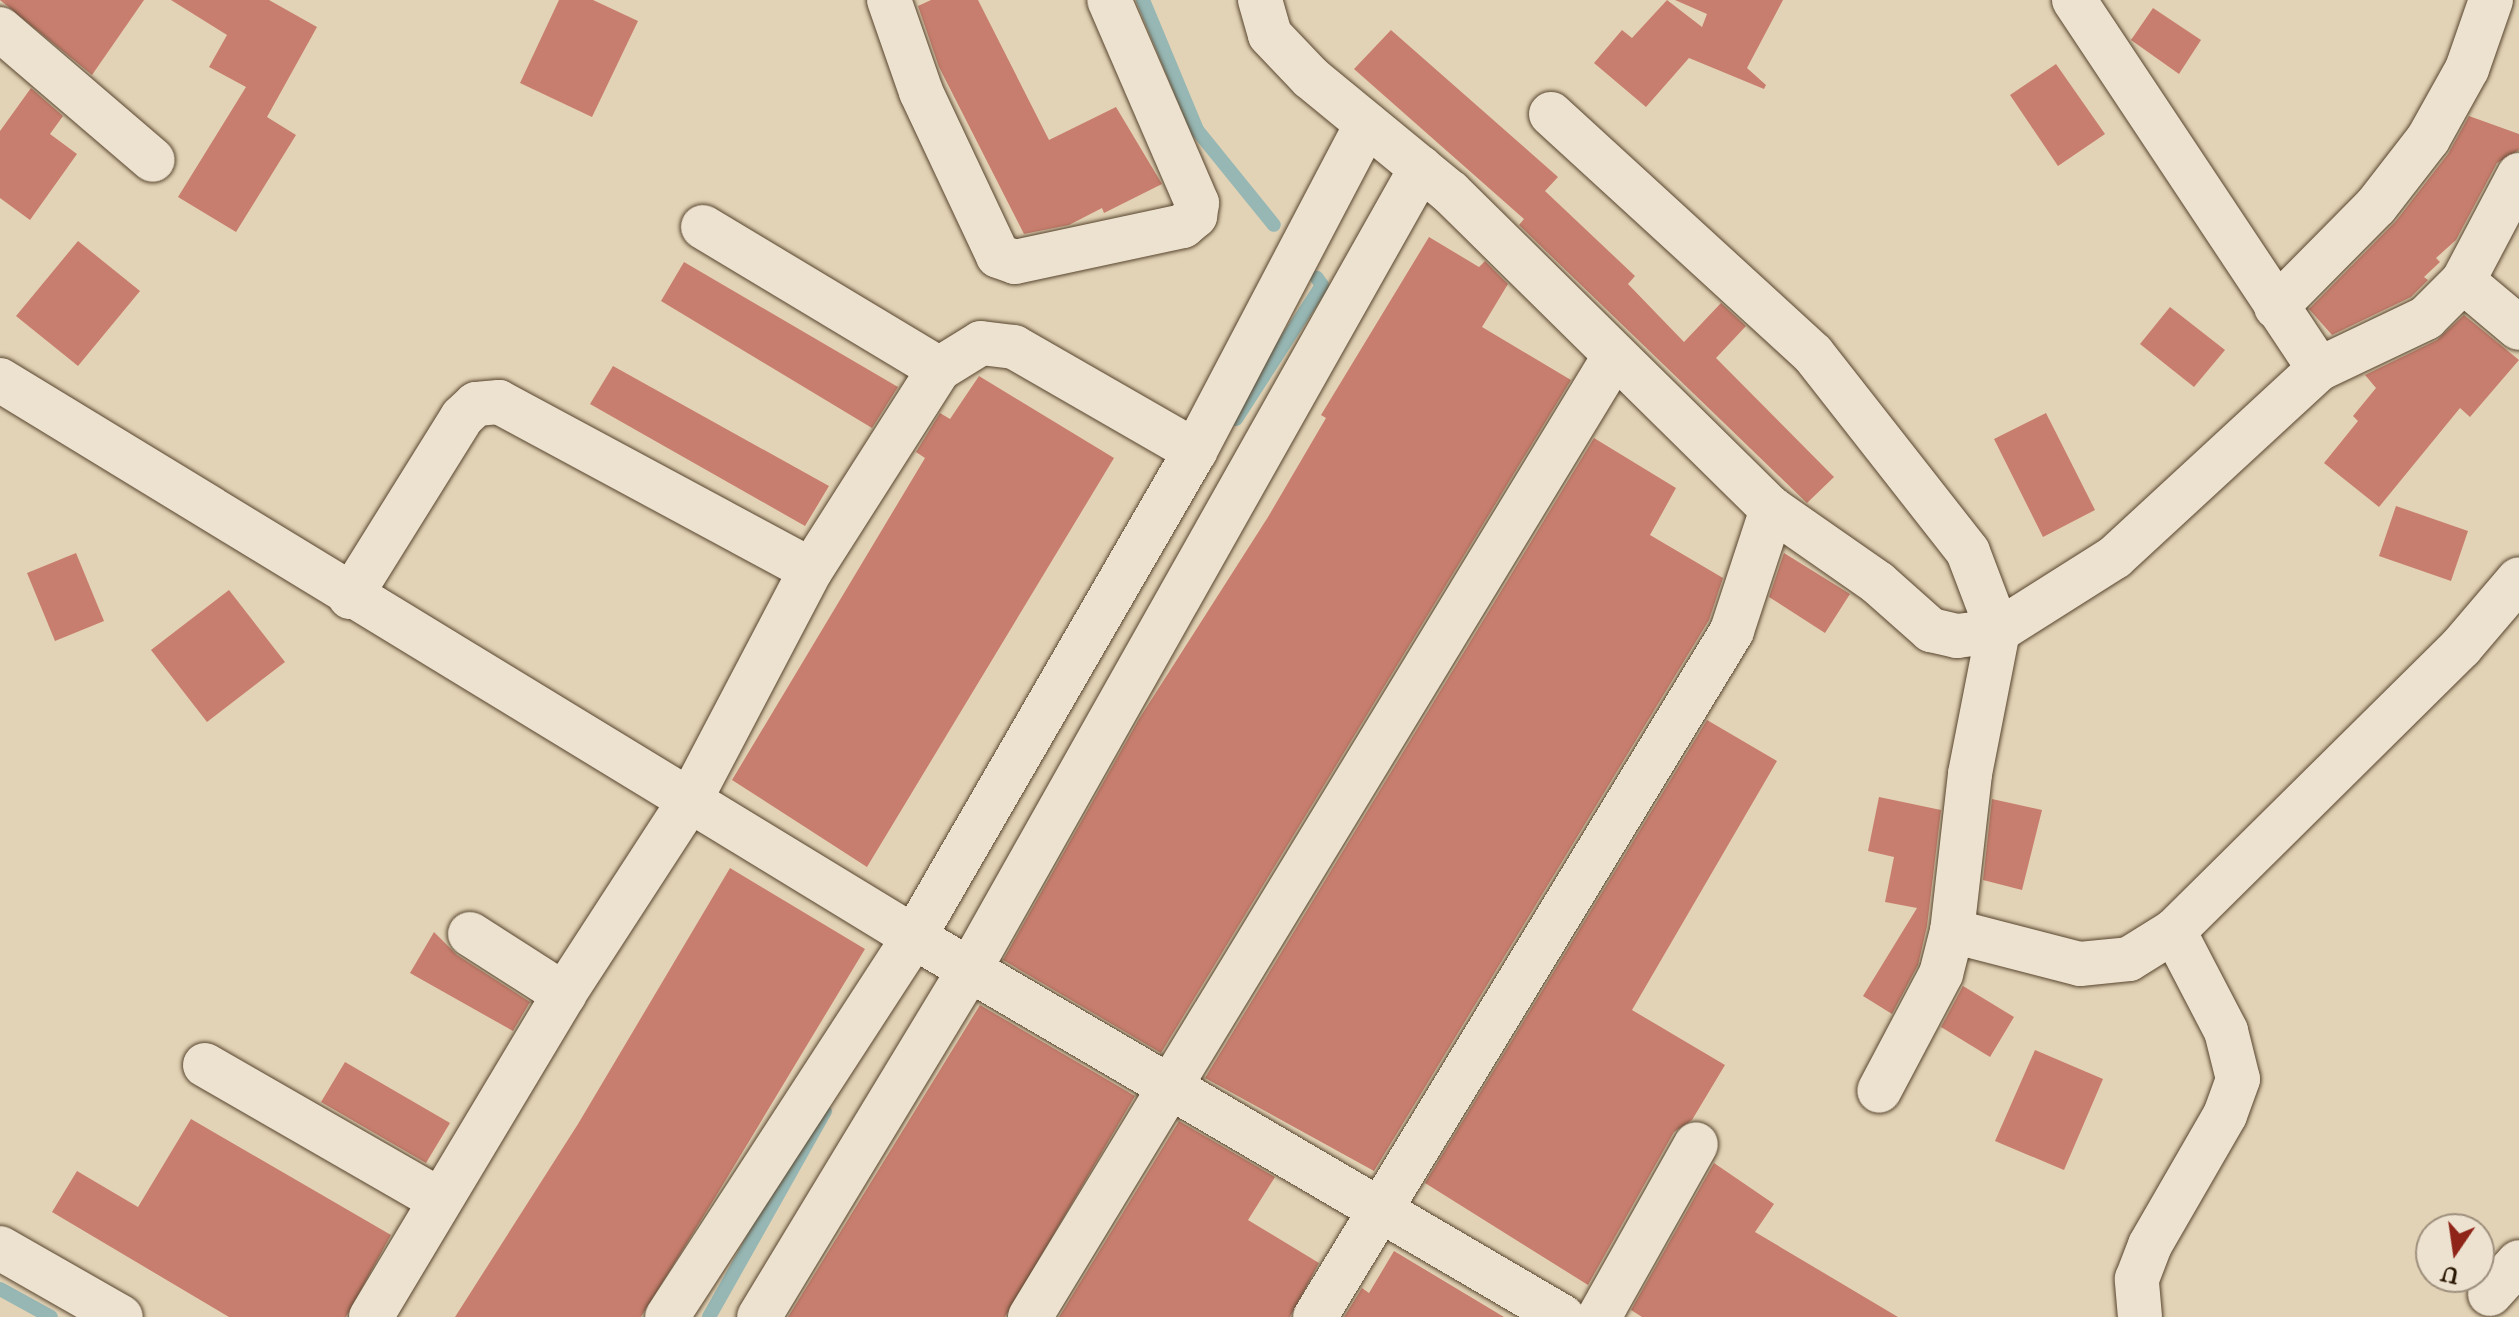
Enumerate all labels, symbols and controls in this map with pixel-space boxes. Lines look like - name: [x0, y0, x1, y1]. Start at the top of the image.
- north arrow: [2415, 1213, 2495, 1293]
- text: U: [2438, 1260, 2461, 1290]

